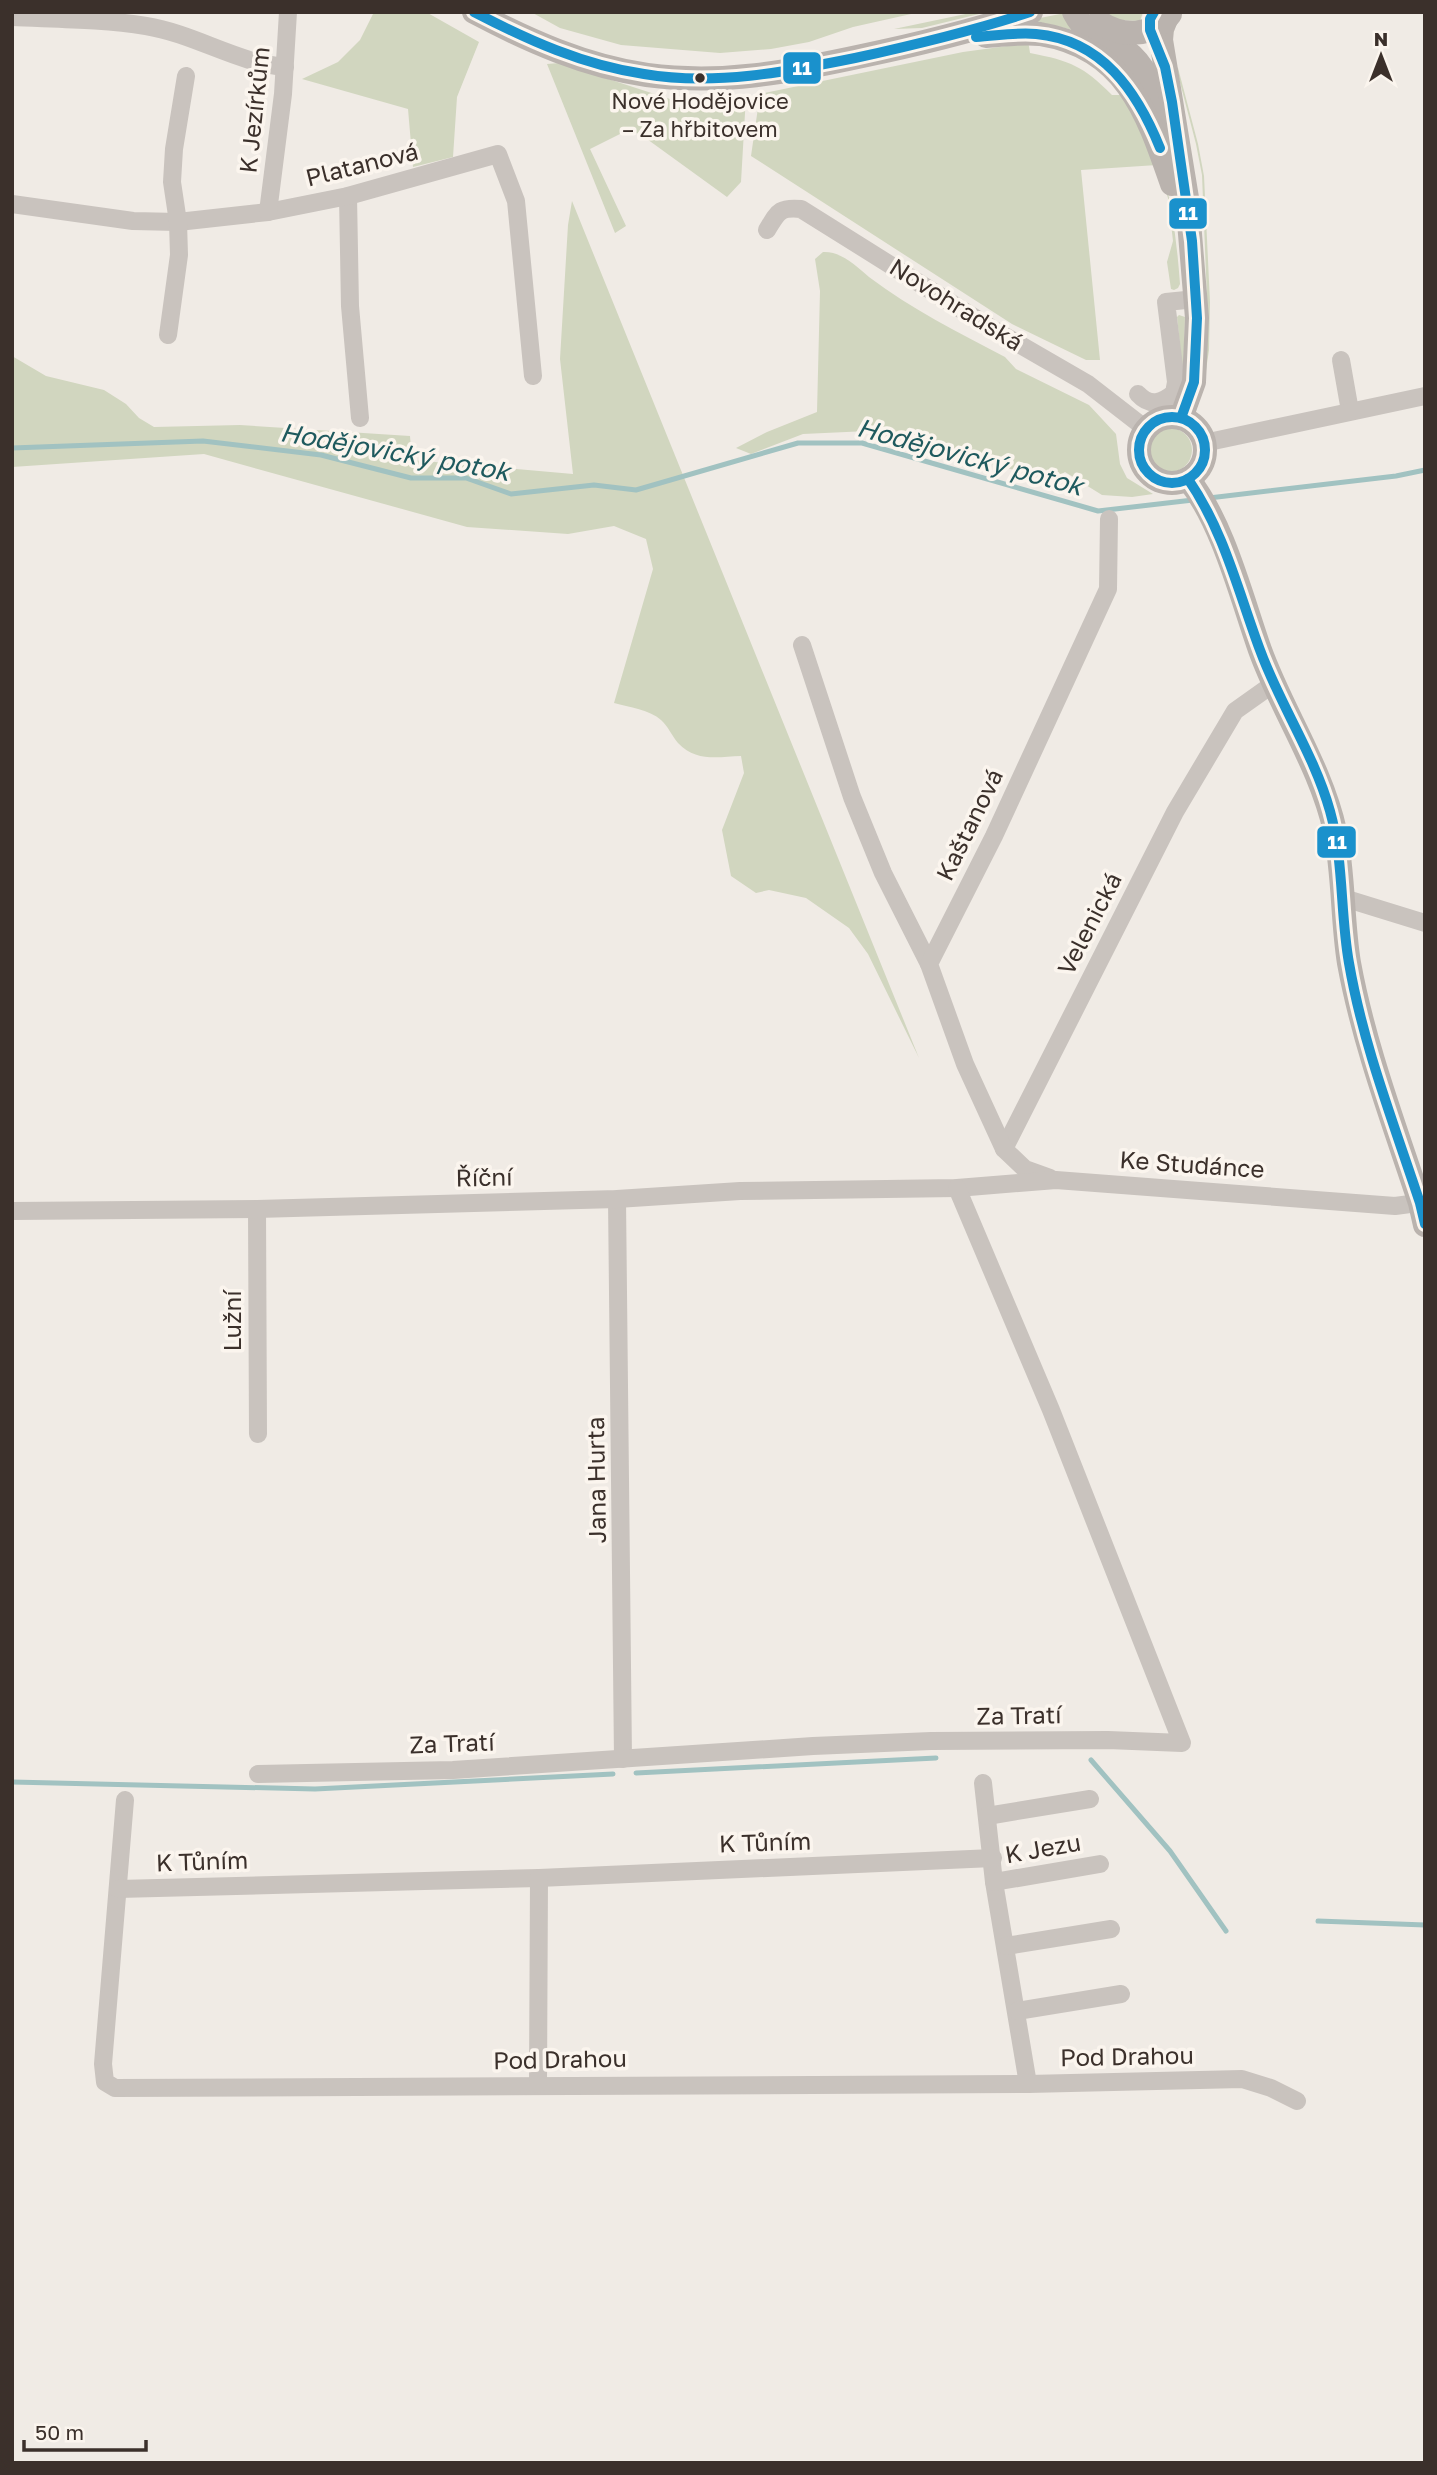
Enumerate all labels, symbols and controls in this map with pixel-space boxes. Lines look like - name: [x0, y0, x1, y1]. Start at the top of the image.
- north arrow: [1346, 21, 1416, 91]
- text: N: [1374, 27, 1388, 50]
- street label: K Jezírkům: [232, 45, 275, 175]
- line badge: 11: [782, 51, 822, 85]
- text: 11: [792, 56, 812, 79]
- marker: Nové Hodějovice – Za hřbitovem: [693, 71, 707, 85]
- place label: Nové Hodějovice – Za hřbitovem: [611, 87, 789, 142]
- street label: Platanová: [302, 136, 421, 192]
- line badge: 11: [1168, 197, 1208, 230]
- text: 11: [1178, 201, 1198, 224]
- street label: Novohradská: [885, 251, 1029, 356]
- water label: Hodějovický potok: [854, 411, 1089, 502]
- water label: Hodějovický potok: [278, 416, 515, 487]
- street label: Kaštanová: [929, 764, 1008, 885]
- line badge: 11: [1316, 825, 1357, 859]
- text: 11: [1327, 830, 1347, 853]
- street label: Velenická: [1051, 867, 1127, 979]
- street label: Ke Studánce: [1119, 1144, 1265, 1183]
- street label: Říční: [455, 1161, 514, 1191]
- street label: Lužní: [217, 1289, 246, 1352]
- street label: Jana Hurta: [580, 1416, 611, 1544]
- street label: Za Tratí: [976, 1699, 1063, 1730]
- street label: Za Tratí: [409, 1726, 497, 1758]
- street label: K Tůním: [718, 1825, 812, 1858]
- street label: K Jezu: [1003, 1827, 1083, 1868]
- street label: K Tůním: [155, 1844, 249, 1877]
- street label: Pod Drahou: [1060, 2040, 1194, 2071]
- street label: Pod Drahou: [493, 2043, 627, 2074]
- scale bar: [24, 2408, 147, 2452]
- text: 50 m: [35, 2419, 84, 2445]

